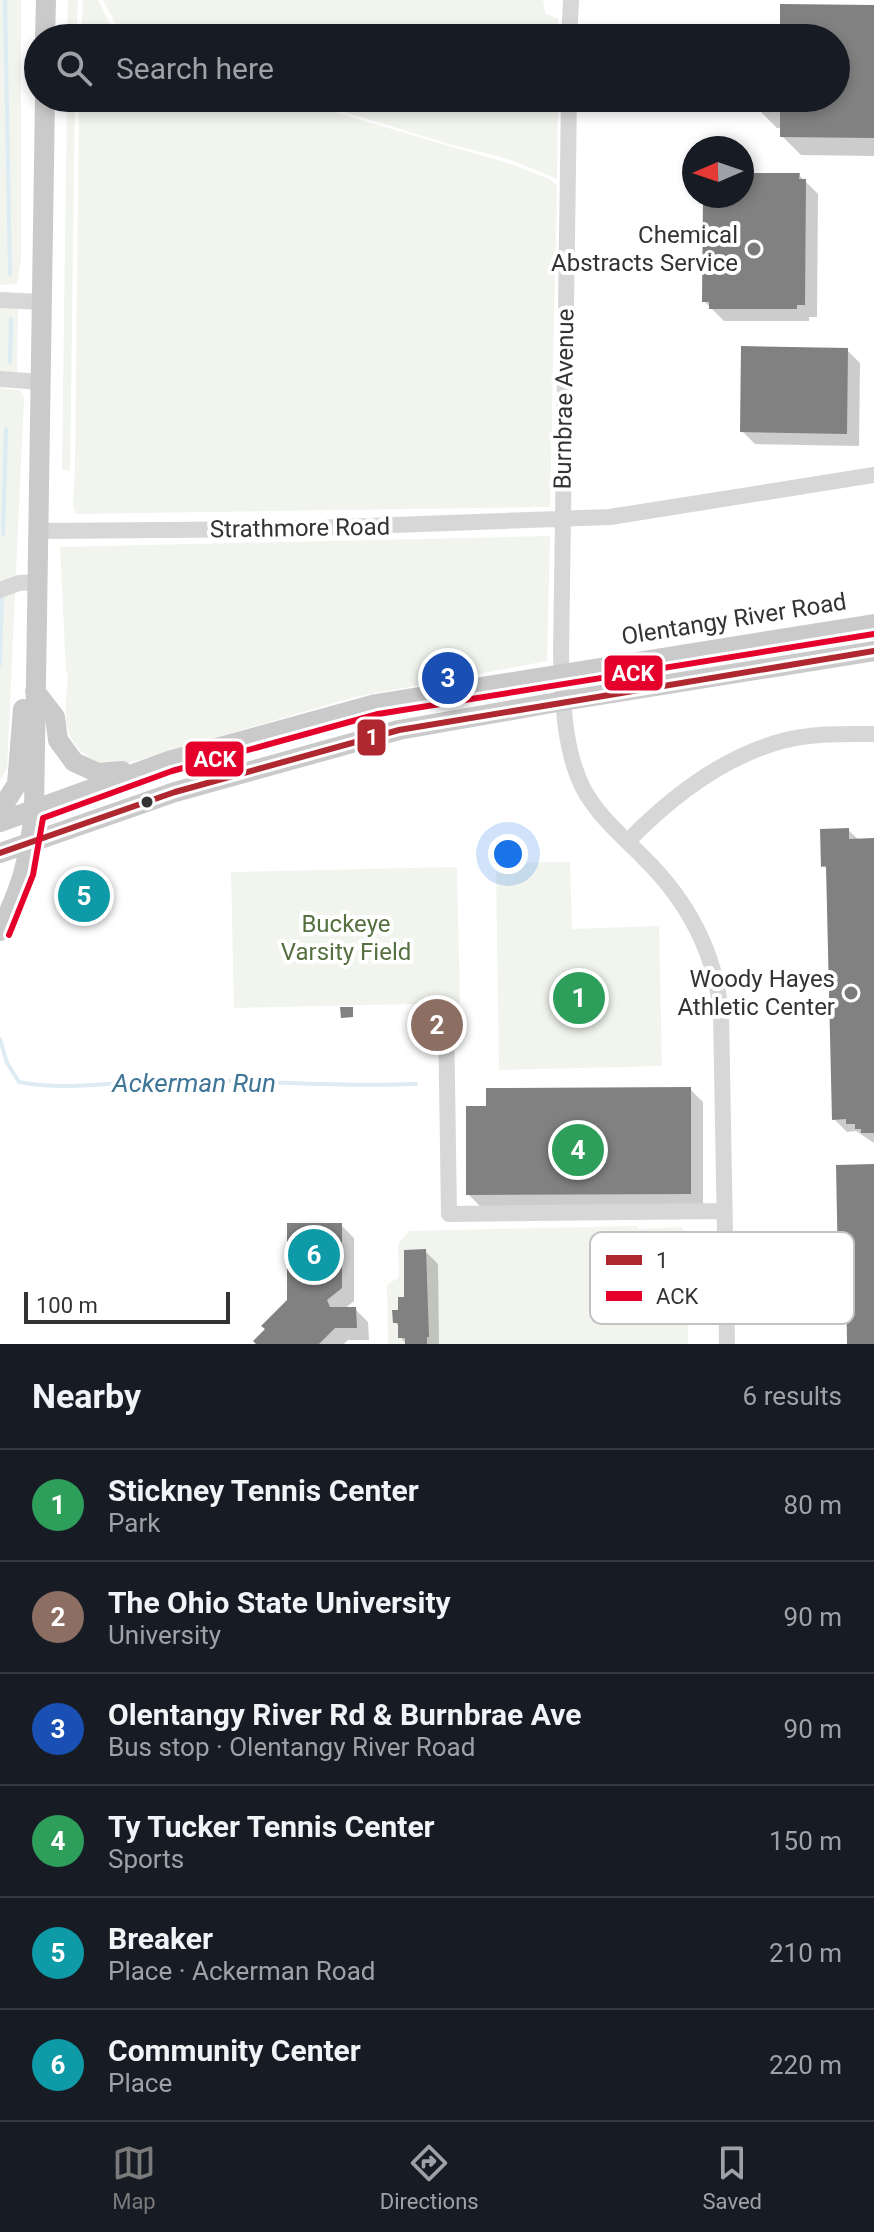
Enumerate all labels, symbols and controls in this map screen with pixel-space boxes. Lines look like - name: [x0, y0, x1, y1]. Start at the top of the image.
- search box: [24, 24, 850, 112]
- icon: search: [52, 46, 96, 90]
- text: Search here: [116, 51, 274, 86]
- north arrow: [682, 136, 754, 208]
- place label: Chemical Abstracts Service: [551, 221, 738, 277]
- marker: Chemical Abstracts Service: [745, 240, 763, 258]
- street label: Burnbrae Avenue: [548, 308, 580, 490]
- street label: Strathmore Road: [210, 512, 390, 544]
- street label: Olentangy River Road: [620, 587, 848, 651]
- pin: 3: [422, 648, 474, 708]
- line badge: ACK: [603, 654, 664, 692]
- text: ACK: [612, 661, 655, 686]
- line badge: 1: [356, 718, 387, 757]
- text: 1: [366, 725, 378, 750]
- line badge: ACK: [184, 740, 245, 778]
- text: ACK: [194, 747, 237, 772]
- unlabelled marker: [139, 794, 155, 810]
- your location: [488, 834, 528, 874]
- pin: 5: [58, 866, 110, 926]
- park label: Buckeye Varsity Field: [281, 910, 411, 966]
- place label: Woody Hayes Athletic Center: [677, 965, 835, 1021]
- pin: 1: [553, 968, 605, 1028]
- marker: Woody Hayes Athletic Center: [842, 984, 860, 1002]
- pin: 2: [411, 995, 463, 1055]
- water label: Ackerman Run: [110, 1068, 276, 1098]
- pin: 4: [552, 1120, 604, 1180]
- pin: 6: [288, 1225, 340, 1285]
- legend: [590, 1232, 854, 1324]
- text: 1: [656, 1248, 668, 1273]
- text: ACK: [656, 1284, 699, 1309]
- scale bar: [24, 1288, 230, 1324]
- text: 100 m: [36, 1293, 98, 1318]
- text: Nearby: [32, 1376, 141, 1416]
- text: 6 results: [743, 1381, 842, 1411]
- text: Stickney Tennis Center: [108, 1473, 419, 1508]
- text: 1: [51, 1490, 65, 1520]
- text: 80 m: [784, 1490, 842, 1520]
- text: Park: [108, 1508, 160, 1538]
- text: The Ohio State University: [108, 1585, 451, 1620]
- text: 2: [51, 1602, 65, 1632]
- text: 90 m: [784, 1602, 842, 1632]
- text: University: [108, 1620, 221, 1650]
- text: Olentangy River Rd & Burnbrae Ave: [108, 1697, 581, 1732]
- text: 3: [51, 1714, 65, 1744]
- text: 90 m: [784, 1714, 842, 1744]
- text: Bus stop · Olentangy River Road: [108, 1732, 475, 1762]
- text: Ty Tucker Tennis Center: [108, 1809, 435, 1844]
- text: 4: [51, 1826, 65, 1856]
- text: 150 m: [769, 1826, 842, 1856]
- text: Sports: [108, 1844, 184, 1874]
- text: Breaker: [108, 1921, 213, 1956]
- text: 5: [51, 1938, 65, 1968]
- text: 210 m: [769, 1938, 842, 1968]
- text: Place · Ackerman Road: [108, 1956, 375, 1986]
- text: Community Center: [108, 2033, 361, 2068]
- text: 6: [51, 2050, 65, 2080]
- text: 220 m: [769, 2050, 842, 2080]
- text: Place: [108, 2068, 172, 2098]
- tab: Map: [112, 2141, 156, 2214]
- tab: Directions: [380, 2141, 479, 2214]
- tab: Saved: [703, 2141, 762, 2214]

